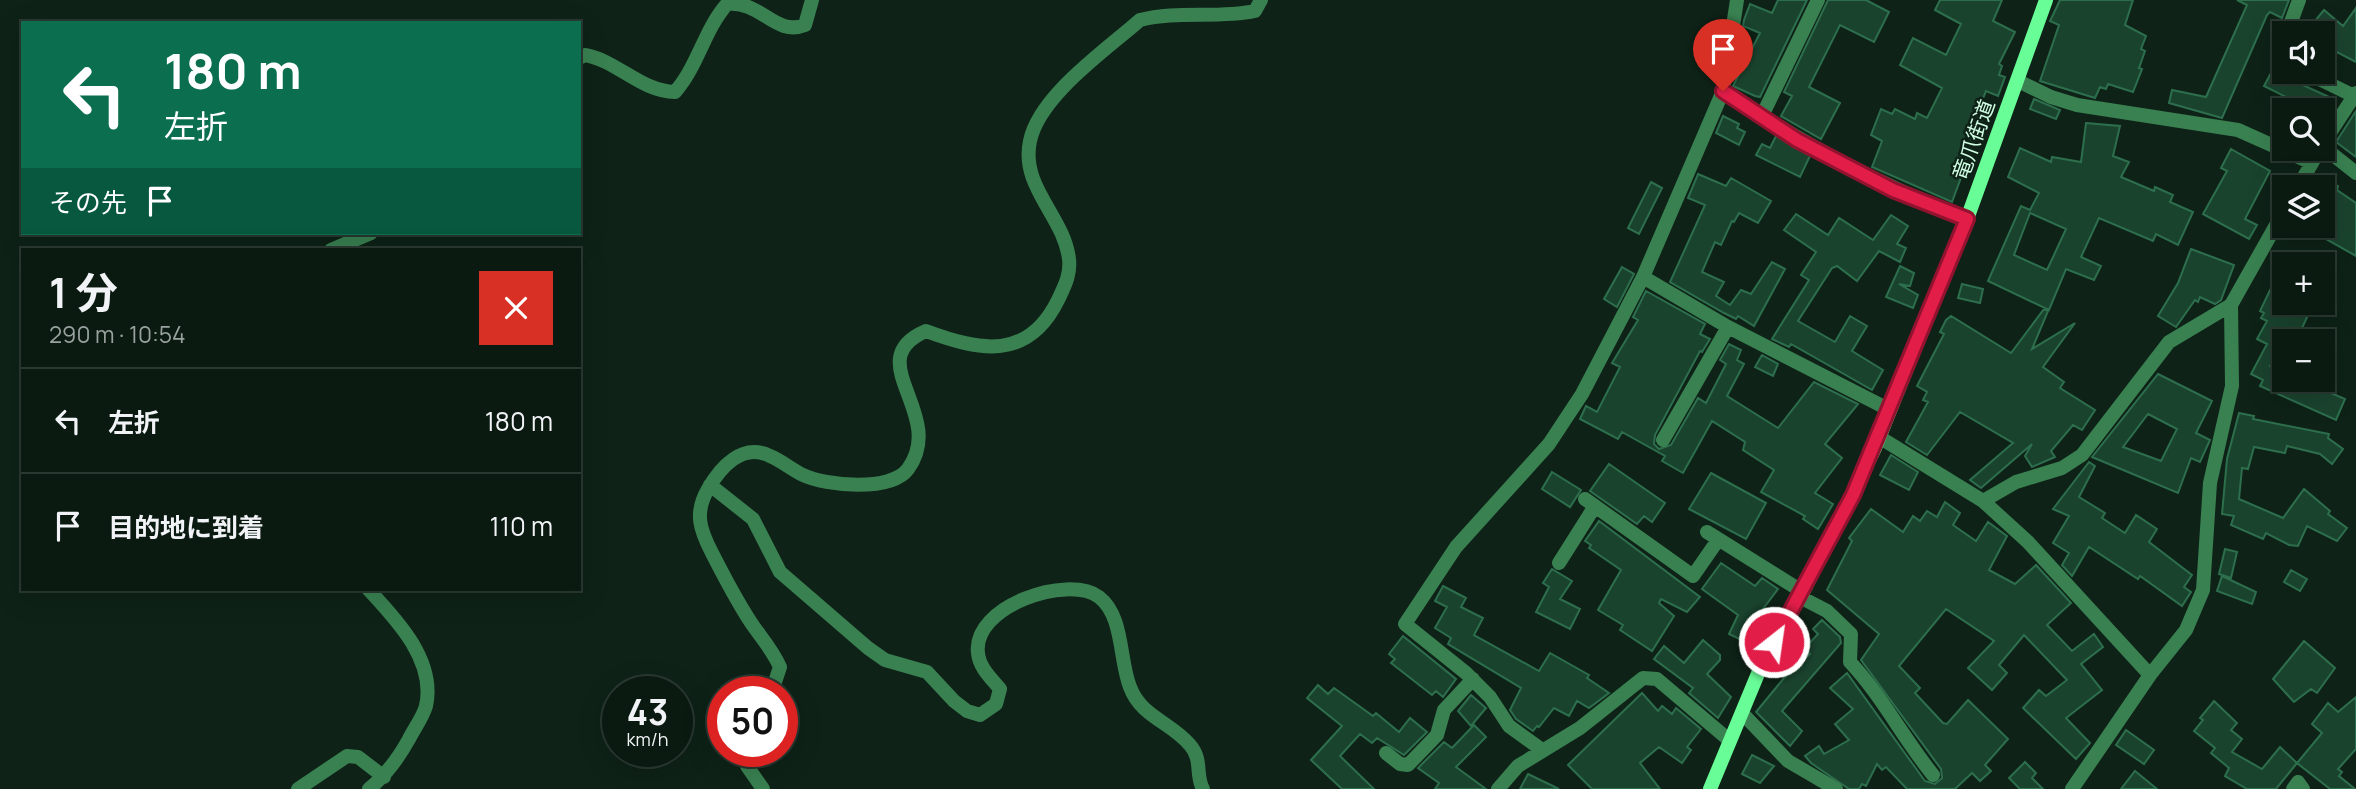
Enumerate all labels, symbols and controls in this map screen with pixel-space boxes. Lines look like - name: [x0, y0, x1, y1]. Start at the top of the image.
- pin: [1693, 19, 1753, 91]
- map controls: [2272, 21, 2335, 392]
- button: sound: [2272, 21, 2335, 84]
- icon: arrive: [1704, 30, 1742, 68]
- text: 180 m: [164, 37, 302, 104]
- icon: left: [49, 49, 140, 140]
- street label: 竜爪街道: [1946, 95, 2001, 184]
- button: search: [2272, 98, 2335, 161]
- text: 左折: [164, 104, 228, 148]
- button: layers: [2272, 175, 2335, 238]
- icon: arrive: [141, 182, 179, 220]
- text: その先: [49, 184, 127, 220]
- button: +: [2272, 252, 2335, 315]
- text: 1 分: [49, 263, 118, 321]
- button: close: [479, 271, 553, 345]
- text: 290 m · 10:54: [49, 318, 186, 350]
- button: −: [2272, 329, 2335, 392]
- icon: left: [49, 402, 87, 440]
- text: 180 m: [485, 403, 553, 439]
- text: 左折: [108, 404, 160, 440]
- icon: arrive: [49, 507, 87, 545]
- text: 110 m: [490, 508, 553, 544]
- text: 目的地に到着: [108, 509, 264, 545]
- position arrow: [1737, 605, 1811, 679]
- speed limit sign: 50: [707, 676, 798, 767]
- text: 43: [627, 688, 668, 736]
- text: km/h: [627, 727, 668, 751]

